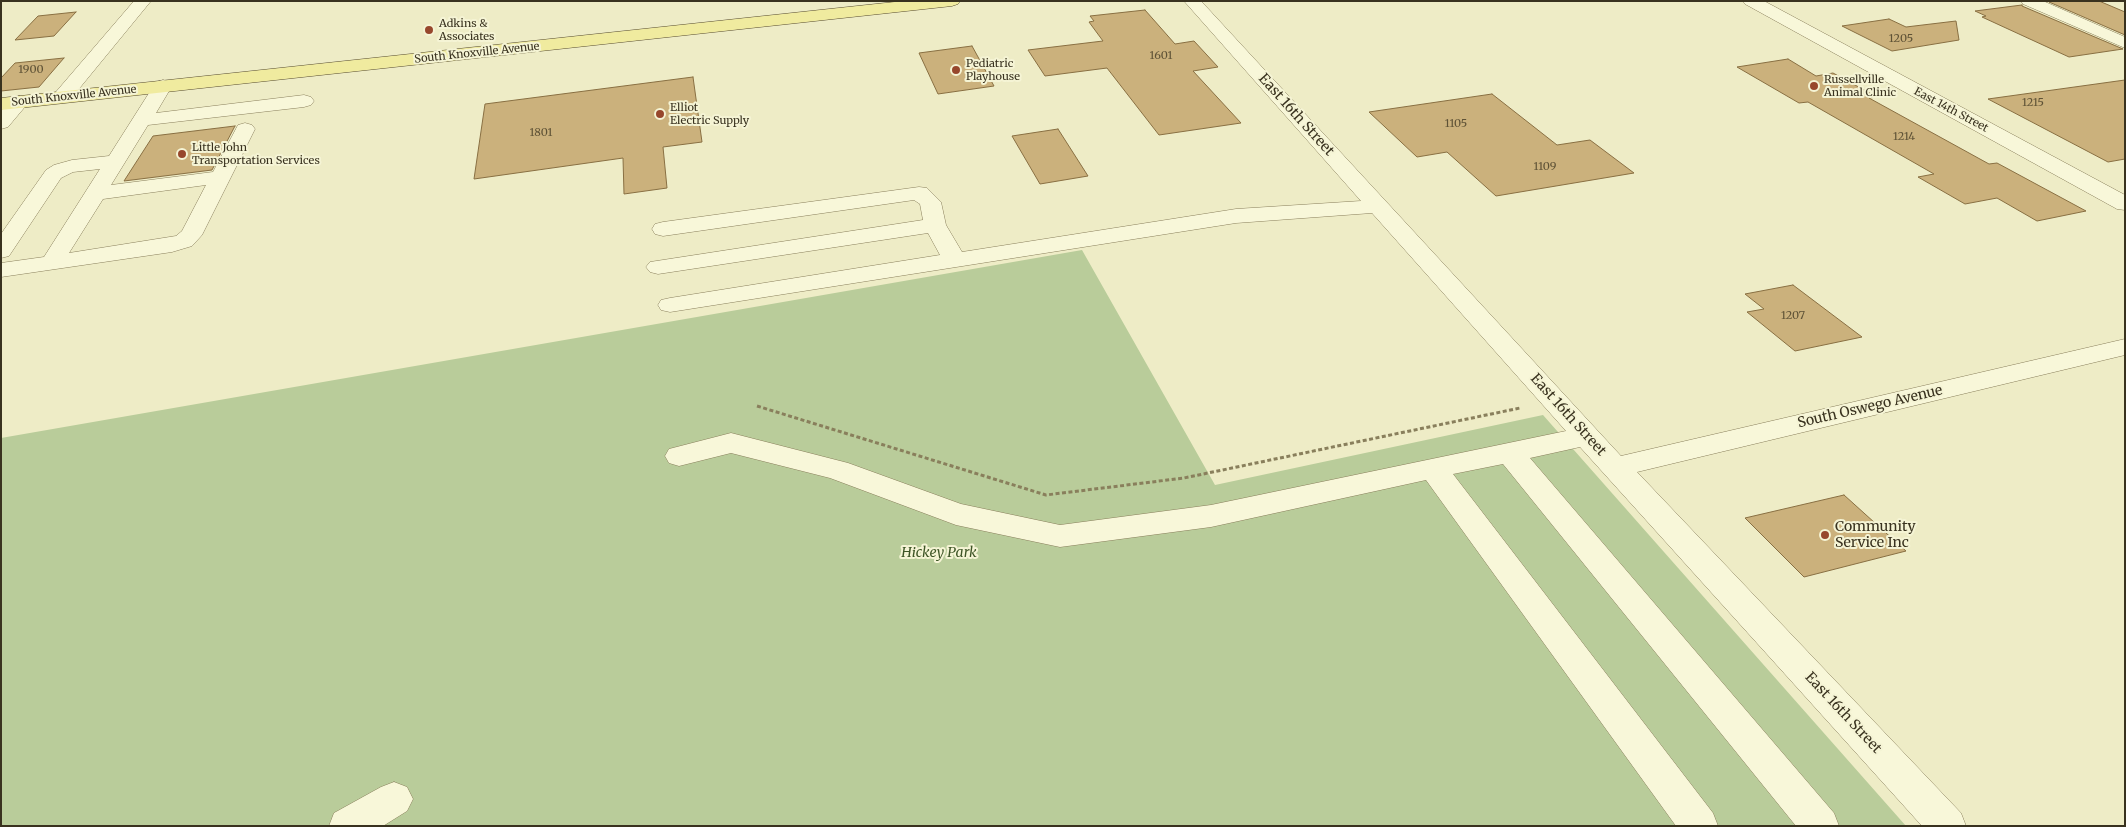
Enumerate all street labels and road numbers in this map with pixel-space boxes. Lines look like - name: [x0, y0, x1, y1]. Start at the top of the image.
- street label: South Knoxville Avenue: [414, 40, 540, 66]
- street label: East 16th Street: [1255, 70, 1337, 160]
- street label: South Knoxville Avenue: [11, 83, 137, 109]
- street label: East 14th Street: [1912, 85, 1990, 135]
- street label: East 16th Street: [1527, 370, 1609, 460]
- street label: South Oswego Avenue: [1796, 382, 1944, 432]
- street label: East 16th Street: [1801, 669, 1885, 757]

